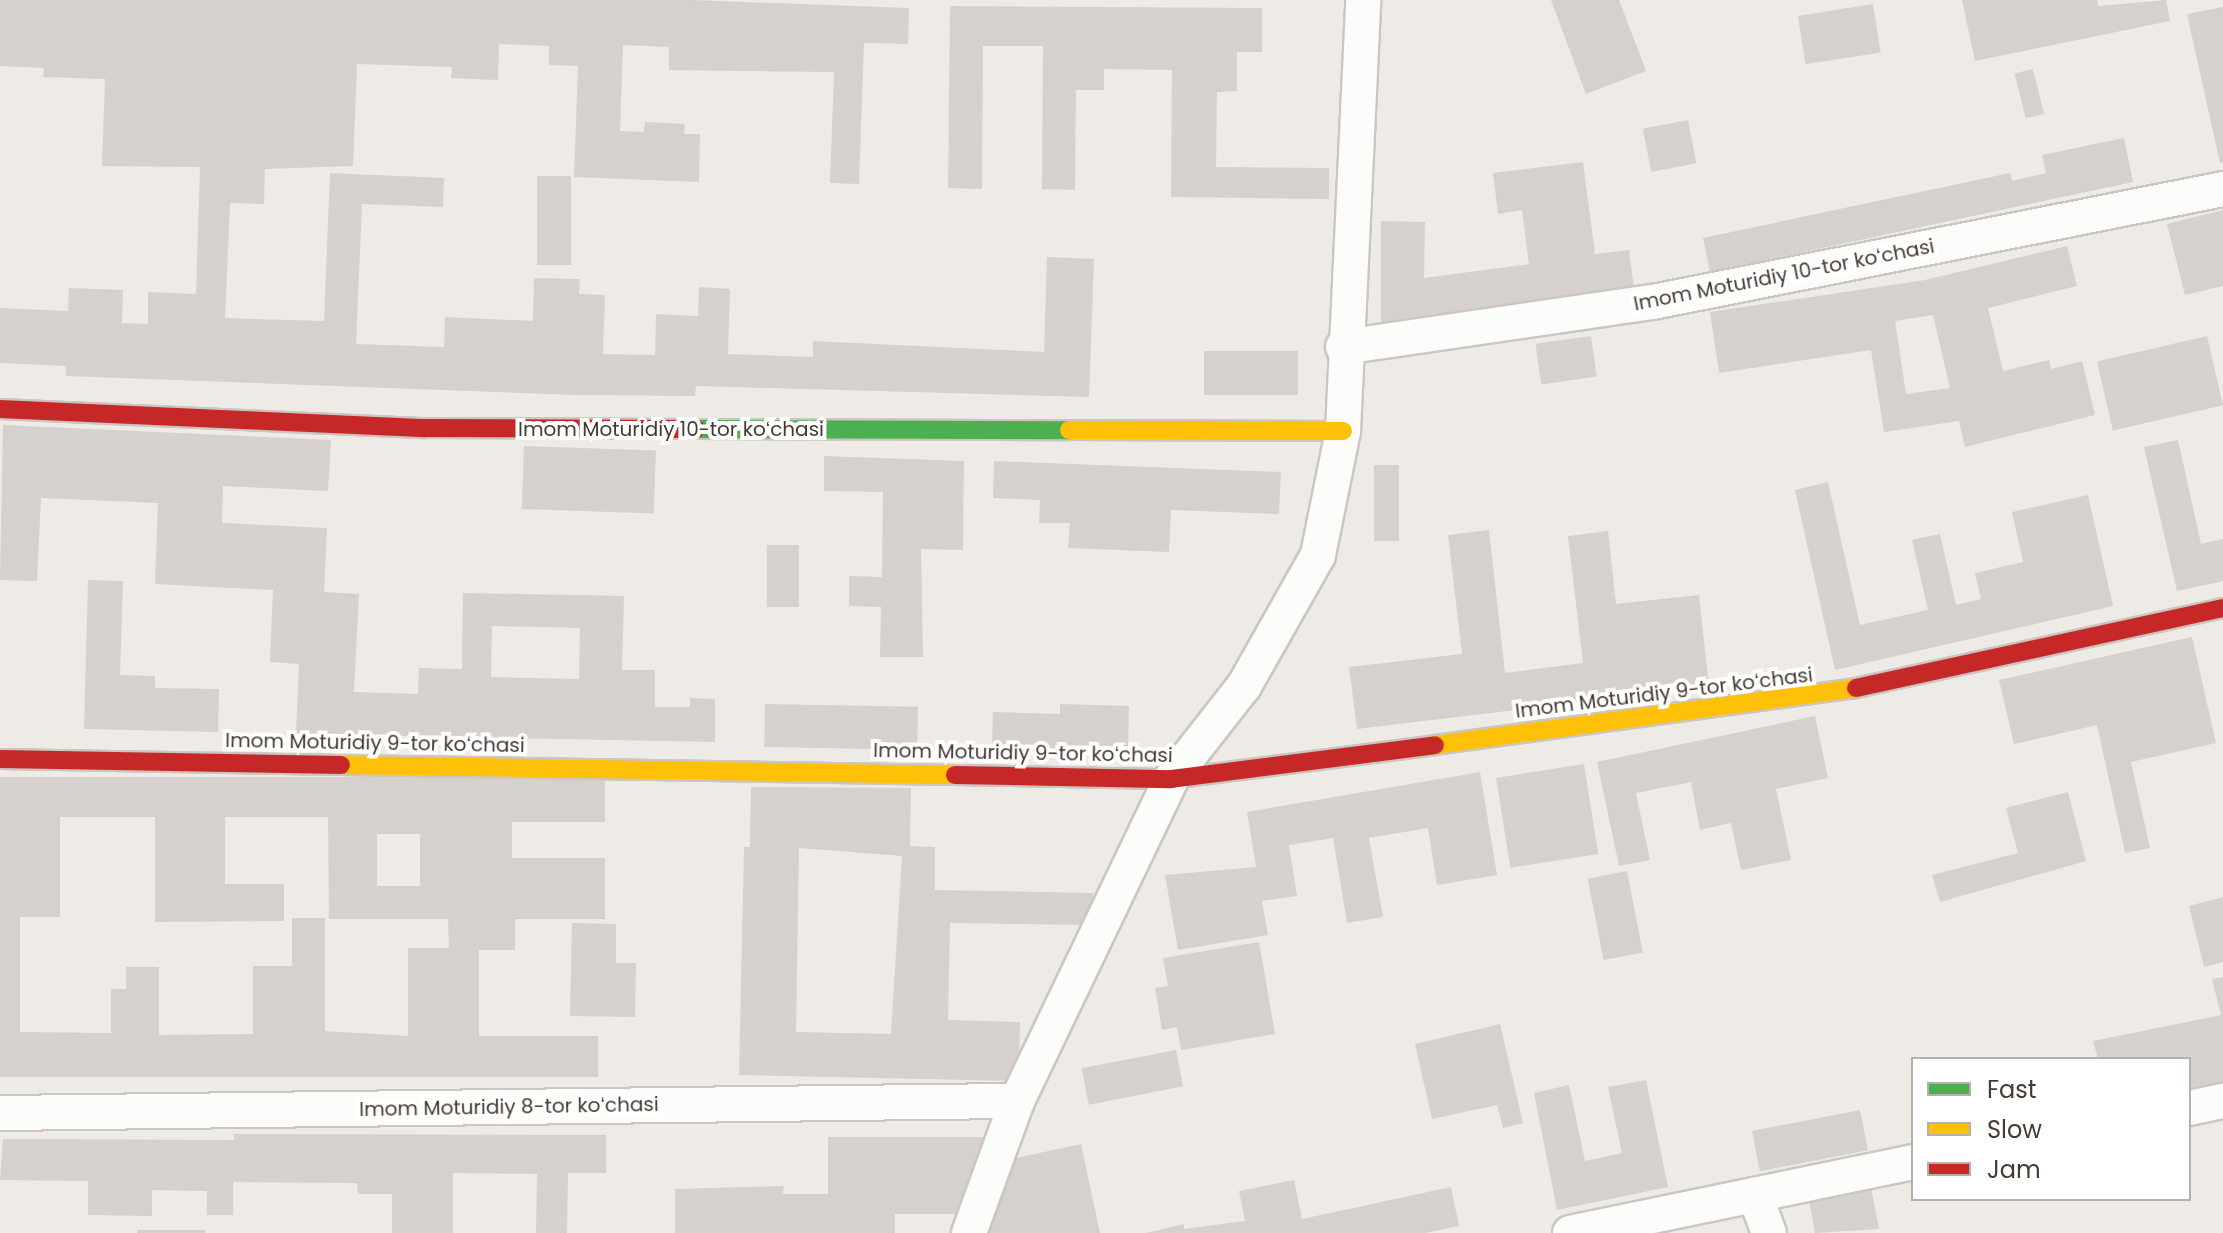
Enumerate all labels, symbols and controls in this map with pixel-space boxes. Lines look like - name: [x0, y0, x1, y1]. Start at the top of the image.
- street label: Imom Moturidiy 10-tor koʻchasi: [1632, 234, 1936, 316]
- street label: Imom Moturidiy 10-tor koʻchasi: [518, 417, 824, 441]
- street label: Imom Moturidiy 9-tor koʻchasi: [1514, 663, 1814, 723]
- street label: Imom Moturidiy 9-tor koʻchasi: [225, 728, 525, 758]
- street label: Imom Moturidiy 9-tor koʻchasi: [873, 738, 1173, 768]
- legend: [1911, 1057, 2191, 1201]
- text: Fast: [1987, 1073, 2037, 1106]
- street label: Imom Moturidiy 8-tor koʻchasi: [359, 1092, 659, 1122]
- text: Slow: [1987, 1113, 2042, 1146]
- text: Jam: [1987, 1153, 2041, 1186]

